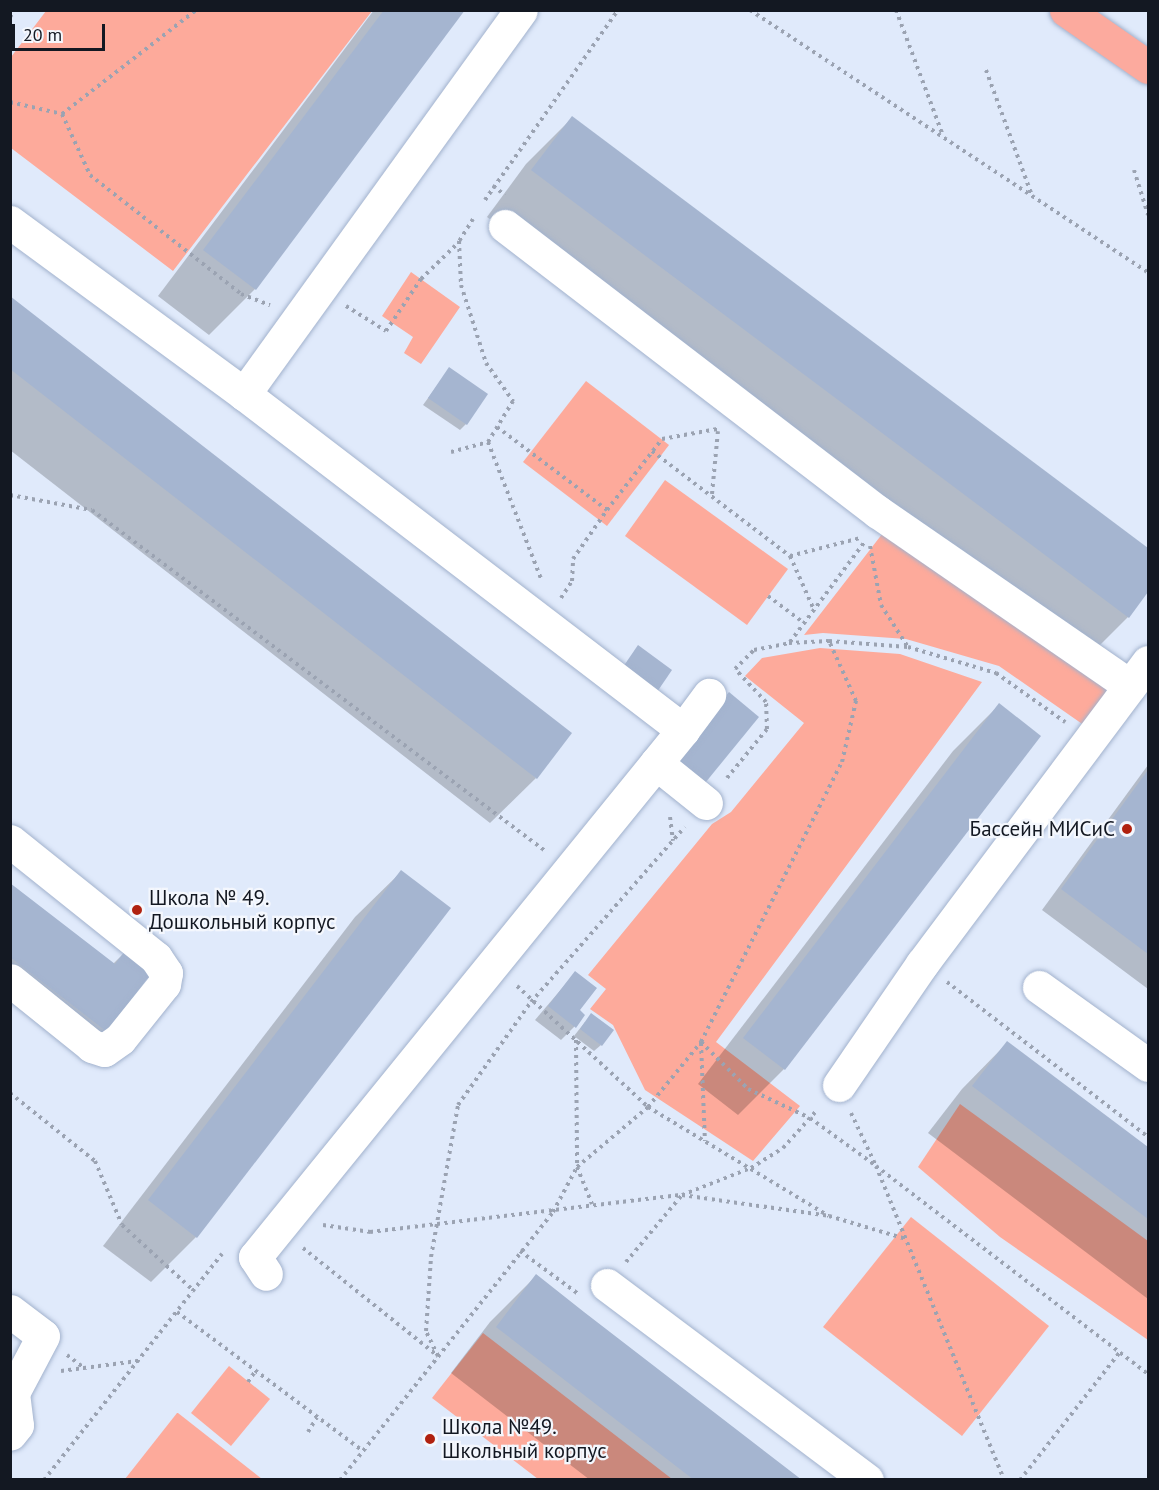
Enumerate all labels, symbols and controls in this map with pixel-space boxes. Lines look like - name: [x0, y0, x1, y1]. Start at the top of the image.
- scale bar: [15, 12, 108, 50]
- text: 20 m: [23, 23, 62, 46]
- place label: Бассейн МИСиС: [970, 816, 1115, 842]
- marker: Бассейн МИСиС: [1120, 822, 1134, 836]
- place label: Школа № 49. Дошкольный корпус: [149, 885, 336, 935]
- marker: Школа № 49. Дошкольный корпус: [130, 903, 144, 917]
- place label: Школа №49. Школьный корпус: [442, 1414, 607, 1464]
- marker: Школа №49. Школьный корпус: [423, 1432, 437, 1446]

